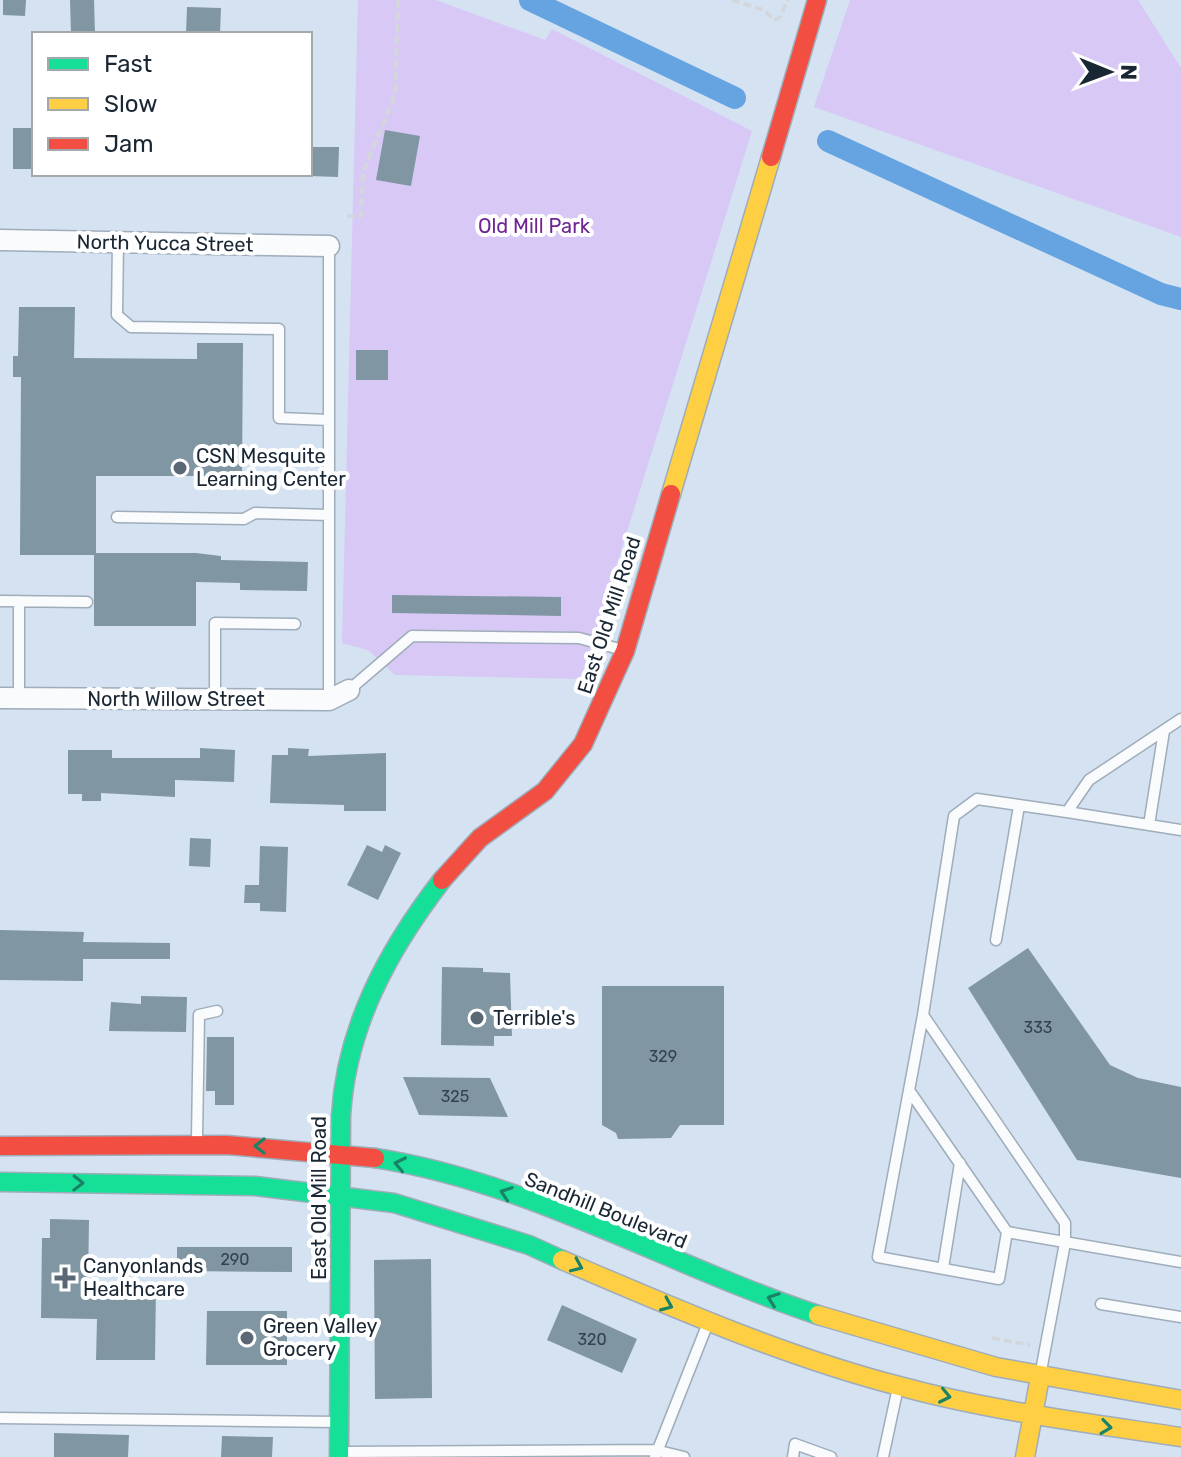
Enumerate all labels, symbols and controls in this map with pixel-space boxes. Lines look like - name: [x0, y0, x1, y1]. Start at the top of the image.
- legend: [32, 32, 312, 176]
- north arrow: [1069, 32, 1149, 112]
- text: Fast: [104, 50, 152, 78]
- text: N: [1115, 64, 1142, 80]
- text: Slow: [104, 90, 157, 118]
- text: Jam: [104, 130, 154, 158]
- park label: Old Mill Park: [478, 214, 591, 238]
- street label: North Yucca Street: [76, 229, 254, 257]
- place label: CSN Mesquite Learning Center: [196, 444, 346, 491]
- marker: CSN Mesquite Learning Center: [171, 459, 189, 477]
- street label: East Old Mill Road: [572, 533, 646, 697]
- street label: North Willow Street: [87, 687, 265, 711]
- place label: Terrible's: [493, 1006, 575, 1030]
- marker: Terrible's: [468, 1009, 486, 1027]
- house number: 333: [1024, 1018, 1052, 1037]
- house number: 329: [649, 1047, 677, 1066]
- house number: 325: [441, 1087, 469, 1106]
- street label: East Old Mill Road: [307, 1116, 331, 1280]
- one-way arrow: [253, 1137, 266, 1155]
- one-way arrow: [394, 1156, 407, 1173]
- street label: Sandhill Boulevard: [521, 1167, 691, 1253]
- one-way arrow: [72, 1175, 85, 1192]
- one-way arrow: [500, 1187, 514, 1203]
- house number: 290: [220, 1250, 250, 1269]
- place label: Canyonlands Healthcare: [83, 1254, 204, 1301]
- one-way arrow: [569, 1257, 583, 1273]
- marker: Canyonlands Healthcare: [54, 1267, 76, 1289]
- one-way arrow: [767, 1293, 781, 1309]
- one-way arrow: [658, 1296, 673, 1312]
- place label: Green Valley Grocery: [263, 1314, 377, 1361]
- marker: Green Valley Grocery: [238, 1329, 256, 1347]
- house number: 320: [577, 1330, 607, 1349]
- one-way arrow: [938, 1387, 951, 1404]
- one-way arrow: [1100, 1418, 1113, 1435]

